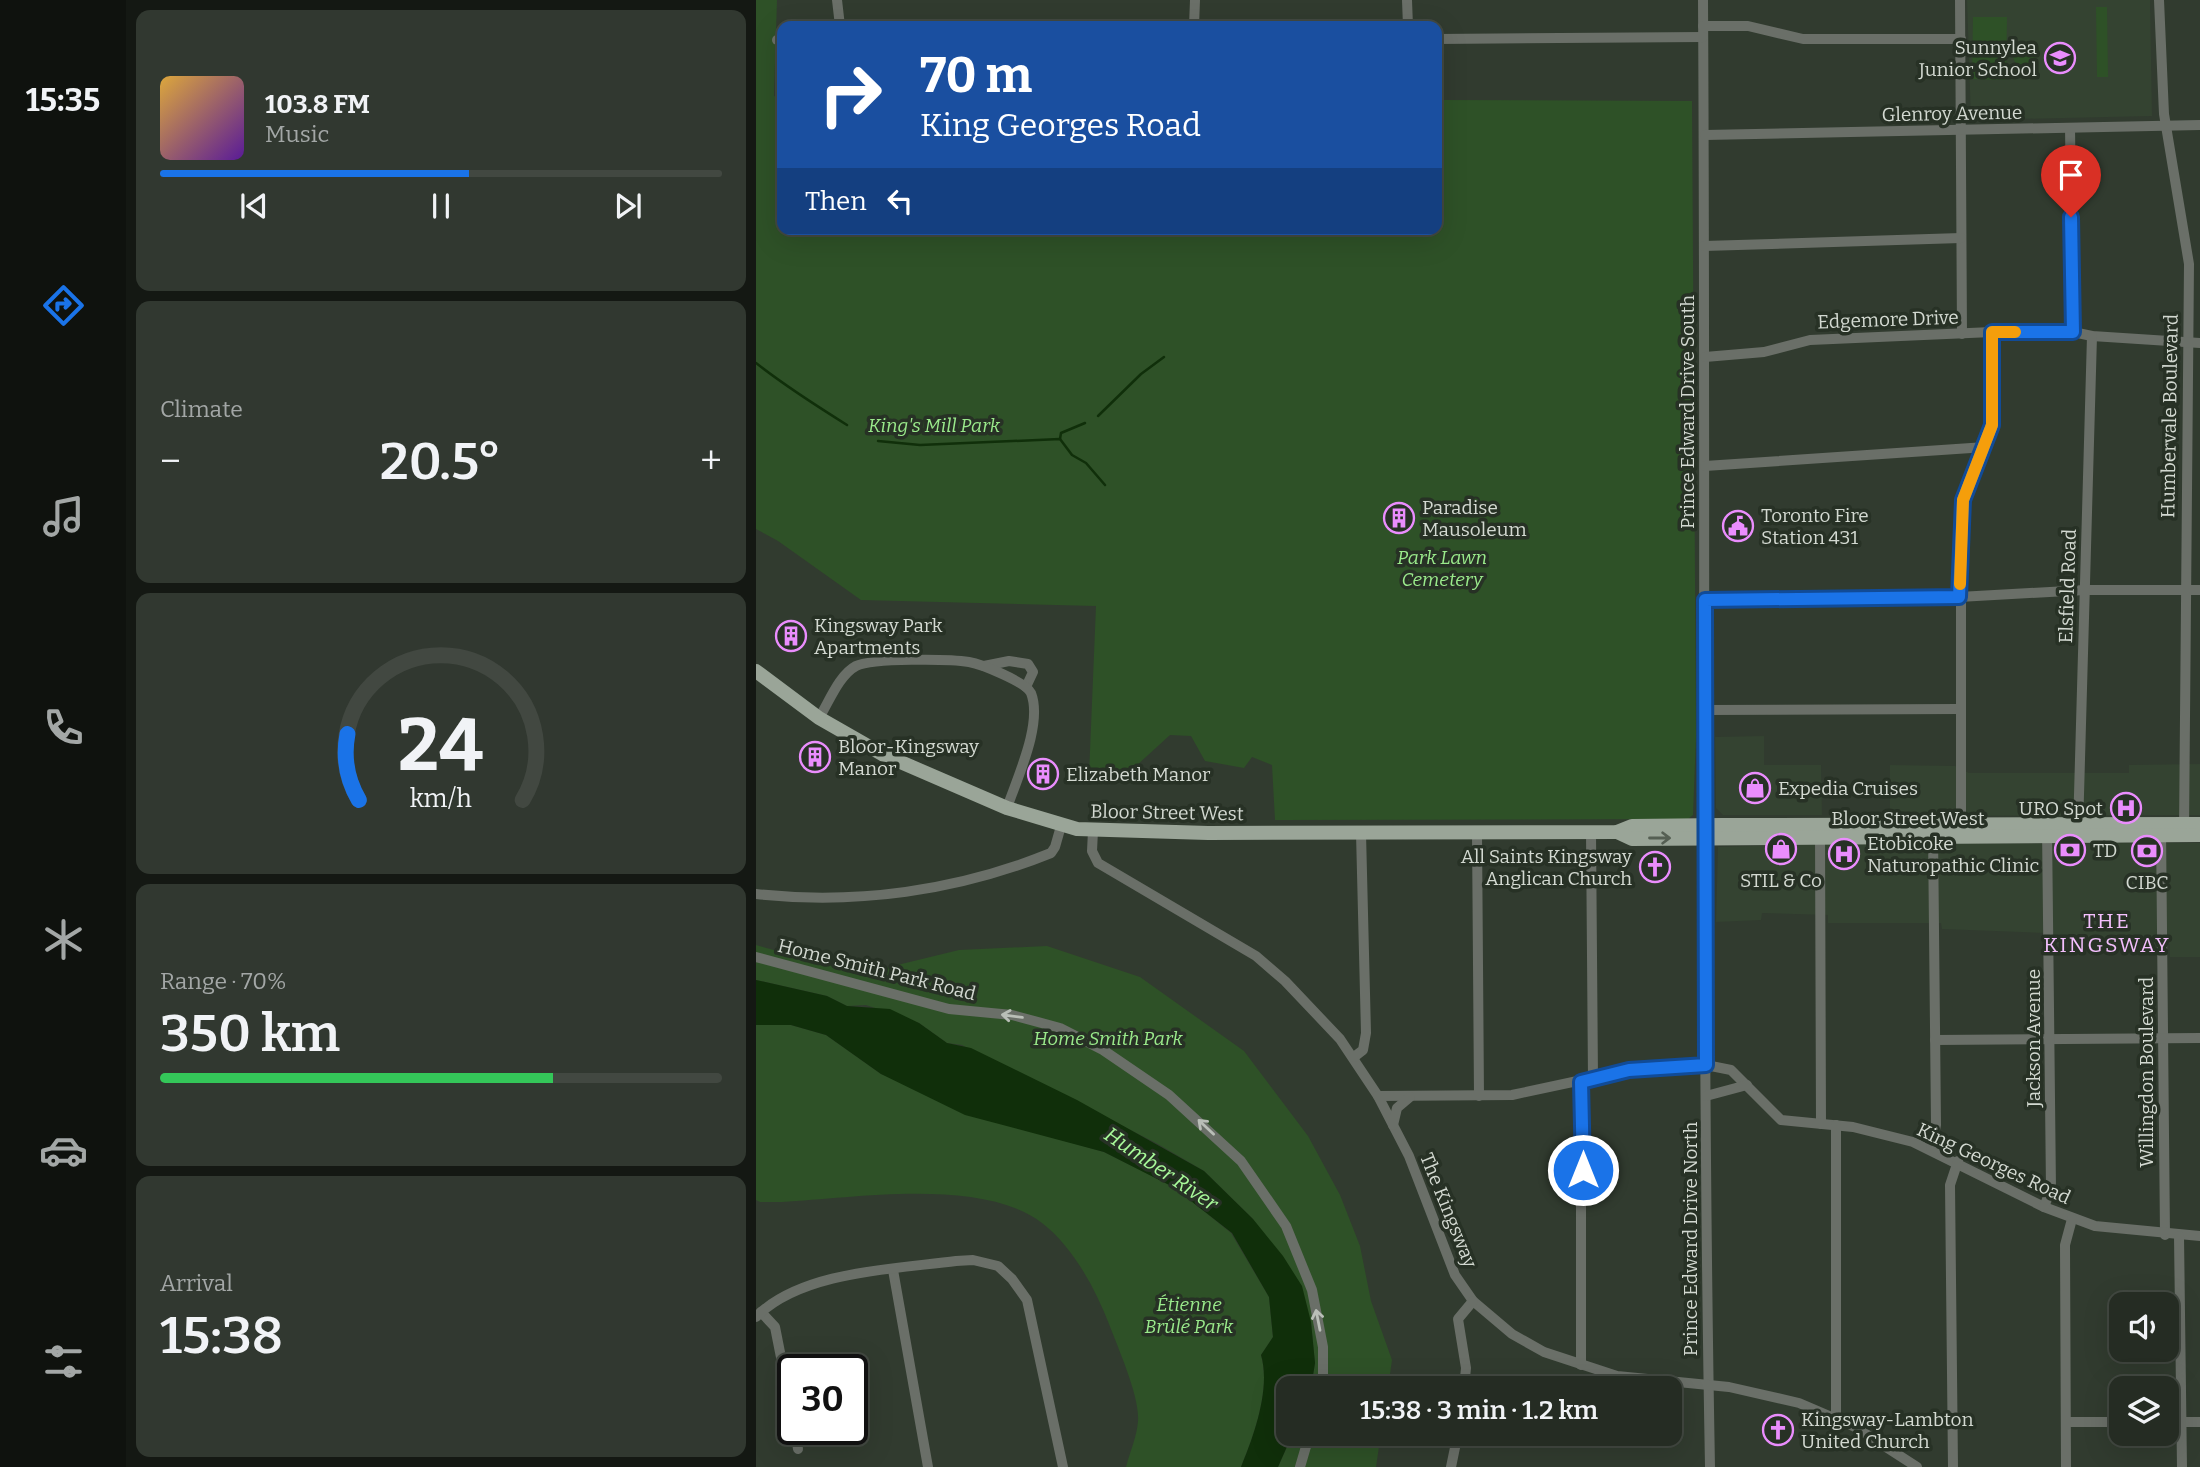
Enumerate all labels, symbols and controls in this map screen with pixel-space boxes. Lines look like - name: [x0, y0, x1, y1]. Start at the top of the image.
- place label: Sunnylea Junior School: [1918, 36, 2038, 81]
- school or university icon: Sunnylea Junior School: [2043, 41, 2077, 75]
- text: 70 m: [920, 46, 1032, 105]
- icon: right: [805, 49, 896, 140]
- text: 15:35: [26, 81, 100, 119]
- text: 103.8 FM: [265, 89, 370, 120]
- street label: Glenroy Avenue: [1881, 101, 2023, 126]
- text: King Georges Road: [920, 106, 1201, 144]
- text: Music: [265, 120, 329, 148]
- pin: [2041, 145, 2101, 217]
- icon: arrive: [2052, 156, 2090, 194]
- icon: left: [881, 182, 919, 220]
- text: Then: [805, 186, 867, 217]
- icon: previous: [235, 187, 273, 225]
- icon: pause: [422, 187, 460, 225]
- icon: next: [609, 187, 647, 225]
- icon: directions: [39, 281, 88, 330]
- street label: Prince Edward Drive South: [1676, 295, 1699, 529]
- street label: Edgemore Drive: [1817, 306, 1959, 333]
- street label: Humbervale Boulevard: [2156, 314, 2183, 518]
- text: Climate: [160, 395, 243, 423]
- park label: King's Mill Park: [868, 414, 1001, 437]
- text: 20.5°: [380, 430, 502, 493]
- text: −: [160, 438, 181, 484]
- text: +: [700, 438, 722, 484]
- icon: music: [39, 492, 88, 541]
- place label: Paradise Mausoleum: [1422, 496, 1527, 541]
- building icon: Paradise Mausoleum: [1382, 501, 1416, 535]
- place label: Toronto Fire Station 431: [1761, 504, 1869, 549]
- public building icon: Toronto Fire Station 431: [1721, 509, 1755, 543]
- street label: Elsfield Road: [2054, 528, 2081, 644]
- park label: Park Lawn Cemetery: [1397, 546, 1487, 591]
- place label: Kingsway Park Apartments: [814, 614, 943, 659]
- building icon: Kingsway Park Apartments: [774, 619, 808, 653]
- text: 24: [398, 702, 484, 789]
- icon: phone: [39, 703, 88, 752]
- place label: Bloor-Kingsway Manor: [838, 735, 980, 780]
- building icon: Bloor-Kingsway Manor: [798, 740, 832, 774]
- building icon: Elizabeth Manor: [1026, 757, 1060, 791]
- place label: Elizabeth Manor: [1066, 763, 1211, 786]
- shop icon: Expedia Cruises: [1738, 771, 1772, 805]
- place label: Expedia Cruises: [1778, 777, 1918, 800]
- text: km/h: [410, 783, 472, 813]
- hospital icon: URO Spot: [2109, 791, 2143, 825]
- place label: URO Spot: [2019, 797, 2103, 820]
- street label: Bloor Street West: [1090, 800, 1244, 825]
- street label: Bloor Street West: [1831, 807, 1985, 830]
- one-way arrow: [1648, 831, 1671, 845]
- shop icon: STIL & Co: [1764, 832, 1798, 866]
- place label: Etobicoke Naturopathic Clinic: [1867, 832, 2040, 877]
- bank icon: TD: [2053, 833, 2087, 867]
- bank icon: CIBC: [2130, 834, 2164, 868]
- hospital icon: Etobicoke Naturopathic Clinic: [1827, 837, 1861, 871]
- place label: TD: [2093, 839, 2117, 862]
- place label: All Saints Kingsway Anglican Church: [1461, 845, 1633, 890]
- church icon: All Saints Kingsway Anglican Church: [1638, 850, 1672, 884]
- place label: STIL & Co: [1740, 869, 1822, 892]
- place label: CIBC: [2125, 871, 2169, 894]
- district label: THE KINGSWAY: [2043, 908, 2171, 958]
- icon: climate: [39, 915, 88, 964]
- street label: Home Smith Park Road: [775, 934, 978, 1005]
- text: Range · 70%: [160, 967, 286, 995]
- street label: Jackson Avenue: [2022, 969, 2045, 1108]
- street label: Willingdon Boulevard: [2135, 977, 2158, 1167]
- text: 350 km: [160, 1002, 340, 1065]
- one-way arrow: [1001, 1009, 1024, 1022]
- park label: Home Smith Park: [1033, 1027, 1183, 1050]
- street label: King Georges Road: [1913, 1118, 2074, 1209]
- one-way arrow: [1198, 1119, 1215, 1136]
- water label: Humber River: [1099, 1121, 1224, 1217]
- street label: Prince Edward Drive North: [1679, 1122, 1702, 1356]
- icon: car: [39, 1126, 88, 1175]
- position arrow: [1546, 1133, 1620, 1207]
- street label: The Kingsway: [1415, 1149, 1482, 1272]
- text: Arrival: [160, 1269, 233, 1297]
- map controls: [2109, 1292, 2179, 1446]
- button: sound: [2109, 1292, 2179, 1362]
- park label: Étienne Brûlé Park: [1145, 1293, 1234, 1338]
- text: 15:38: [160, 1304, 283, 1367]
- one-way arrow: [1311, 1309, 1325, 1332]
- icon: filters: [39, 1337, 88, 1386]
- speed limit sign: 30: [777, 1354, 868, 1445]
- button: layers: [2109, 1376, 2179, 1446]
- text: 15:38 · 3 min · 1.2 km: [1360, 1395, 1598, 1426]
- place label: Kingsway-Lambton United Church: [1801, 1408, 1974, 1453]
- church icon: Kingsway-Lambton United Church: [1761, 1413, 1795, 1447]

